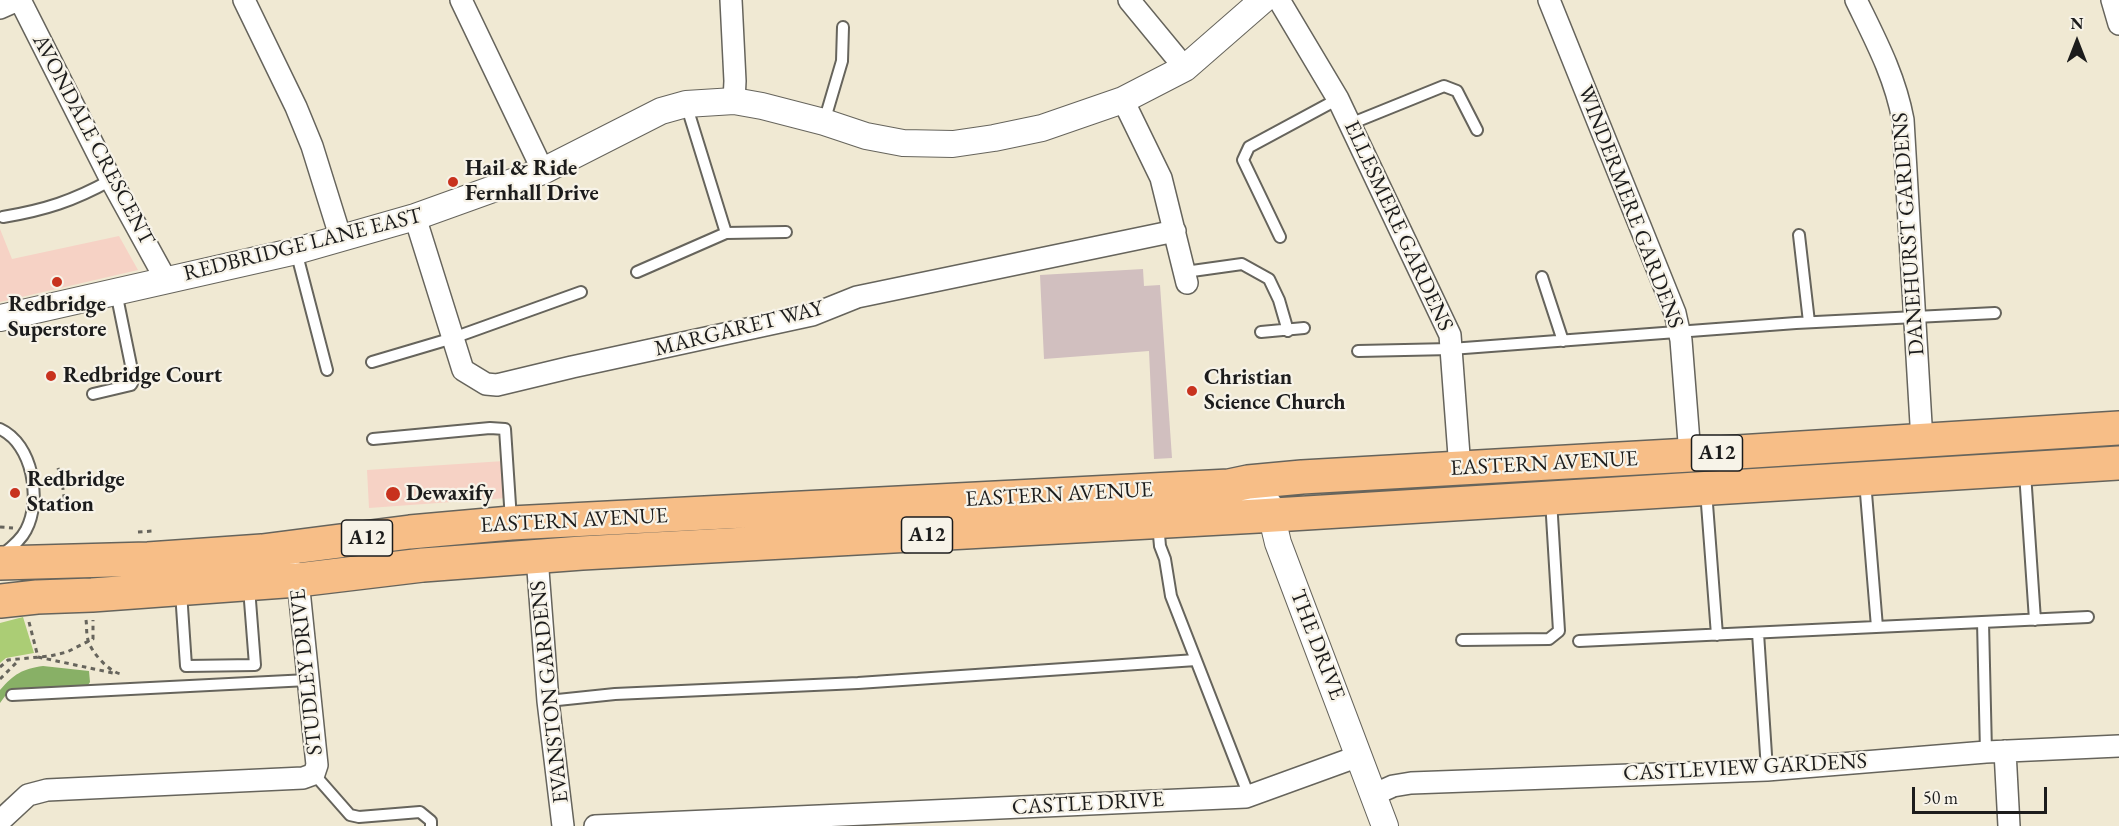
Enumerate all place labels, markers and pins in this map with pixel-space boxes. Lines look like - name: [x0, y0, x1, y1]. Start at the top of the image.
- place label: Hail & Ride Fernhall Drive: [465, 156, 599, 208]
- marker: Hail & Ride Fernhall Drive: [446, 175, 460, 189]
- marker: Redbridge Superstore: [50, 275, 64, 289]
- place label: Redbridge Superstore: [8, 292, 106, 344]
- place label: Redbridge Court: [63, 363, 222, 389]
- place label: Christian Science Church: [1204, 365, 1346, 416]
- marker: Redbridge Court: [44, 369, 58, 383]
- marker: Christian Science Church: [1185, 384, 1199, 398]
- place label: Redbridge Station: [27, 467, 125, 518]
- place label: Dewaxify: [406, 481, 494, 507]
- marker: Dewaxify: [384, 485, 402, 503]
- marker: Redbridge Station: [8, 486, 22, 500]

